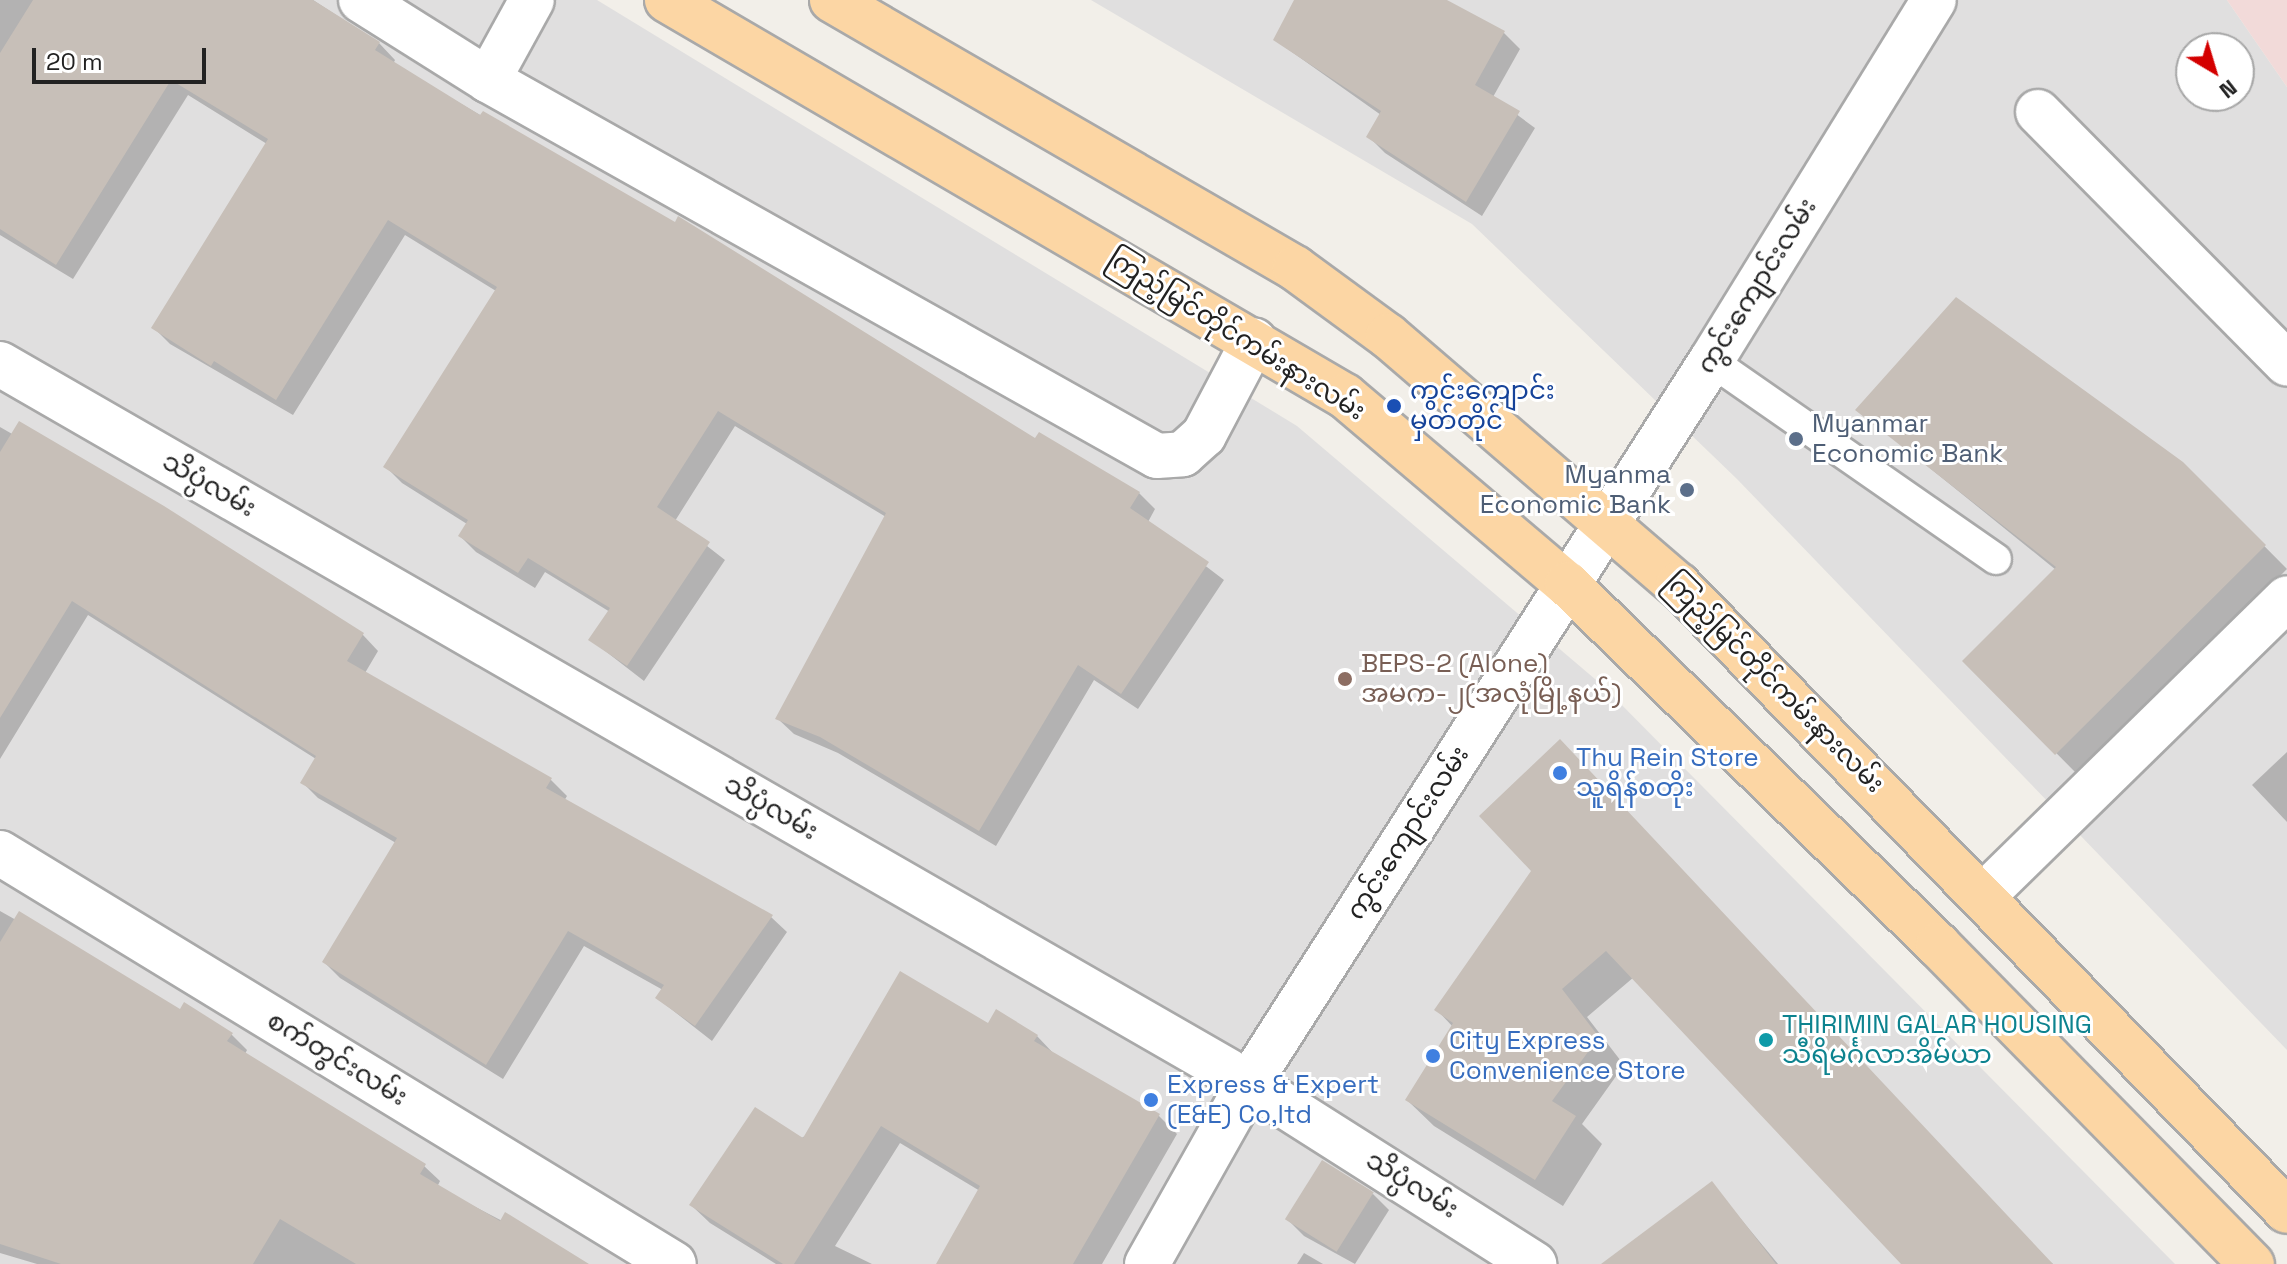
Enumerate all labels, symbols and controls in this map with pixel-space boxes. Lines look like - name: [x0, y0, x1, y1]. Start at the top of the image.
- scale bar: [36, 32, 210, 82]
- north arrow: [2175, 32, 2255, 112]
- text: 20 m: [46, 46, 103, 77]
- text: N: [2214, 74, 2243, 105]
- street label: ကွင်းကျောင်းလမ်း: [1691, 193, 1823, 379]
- street label: ကြည့်မြင်တိုင်ကမ်းနားလမ်း: [1101, 243, 1371, 427]
- place label: ကွင်းကျောင်း မှတ်တိုင်: [1410, 375, 1555, 436]
- marker: ကွင်းကျောင်း မှတ်တိုင်: [1385, 397, 1403, 415]
- place label: Myanmar Economic Bank: [1812, 408, 2003, 470]
- marker: Myanmar Economic Bank: [1787, 430, 1805, 448]
- street label: သိပ္ပံလမ်း: [157, 446, 261, 524]
- place label: Myanma Economic Bank: [1480, 459, 1671, 520]
- marker: Myanma Economic Bank: [1678, 481, 1696, 499]
- street label: ကြည့်မြင်တိုင်ကမ်းနားလမ်း: [1658, 567, 1890, 799]
- place label: BEPS-2 (Alone) အမက-၂(အလုံမြို့နယ်): [1361, 648, 1621, 710]
- marker: BEPS-2 (Alone) အမက-၂(အလုံမြို့နယ်): [1336, 670, 1354, 688]
- street label: ကွင်းကျောင်းလမ်း: [1340, 740, 1476, 926]
- place label: Thu Rein Store သူရိန်စတိုး: [1576, 742, 1759, 804]
- marker: Thu Rein Store သူရိန်စတိုး: [1551, 764, 1569, 782]
- street label: သိပ္ပံလမ်း: [719, 769, 823, 847]
- street label: စက်တွင်းလမ်း: [261, 1005, 413, 1113]
- place label: THIRIMIN GALAR HOUSING သီရိမင်္ဂလာအိမ်ယာ: [1782, 1009, 2092, 1070]
- place label: City Express Convenience Store: [1449, 1025, 1686, 1086]
- marker: THIRIMIN GALAR HOUSING သီရိမင်္ဂလာအိမ်ယာ: [1757, 1031, 1775, 1049]
- marker: City Express Convenience Store: [1424, 1047, 1442, 1065]
- place label: Express & Expert (E&E) Co,ltd: [1167, 1069, 1379, 1130]
- marker: Express & Expert (E&E) Co,ltd: [1142, 1091, 1160, 1109]
- street label: သိပ္ပံလမ်း: [1360, 1145, 1464, 1225]

